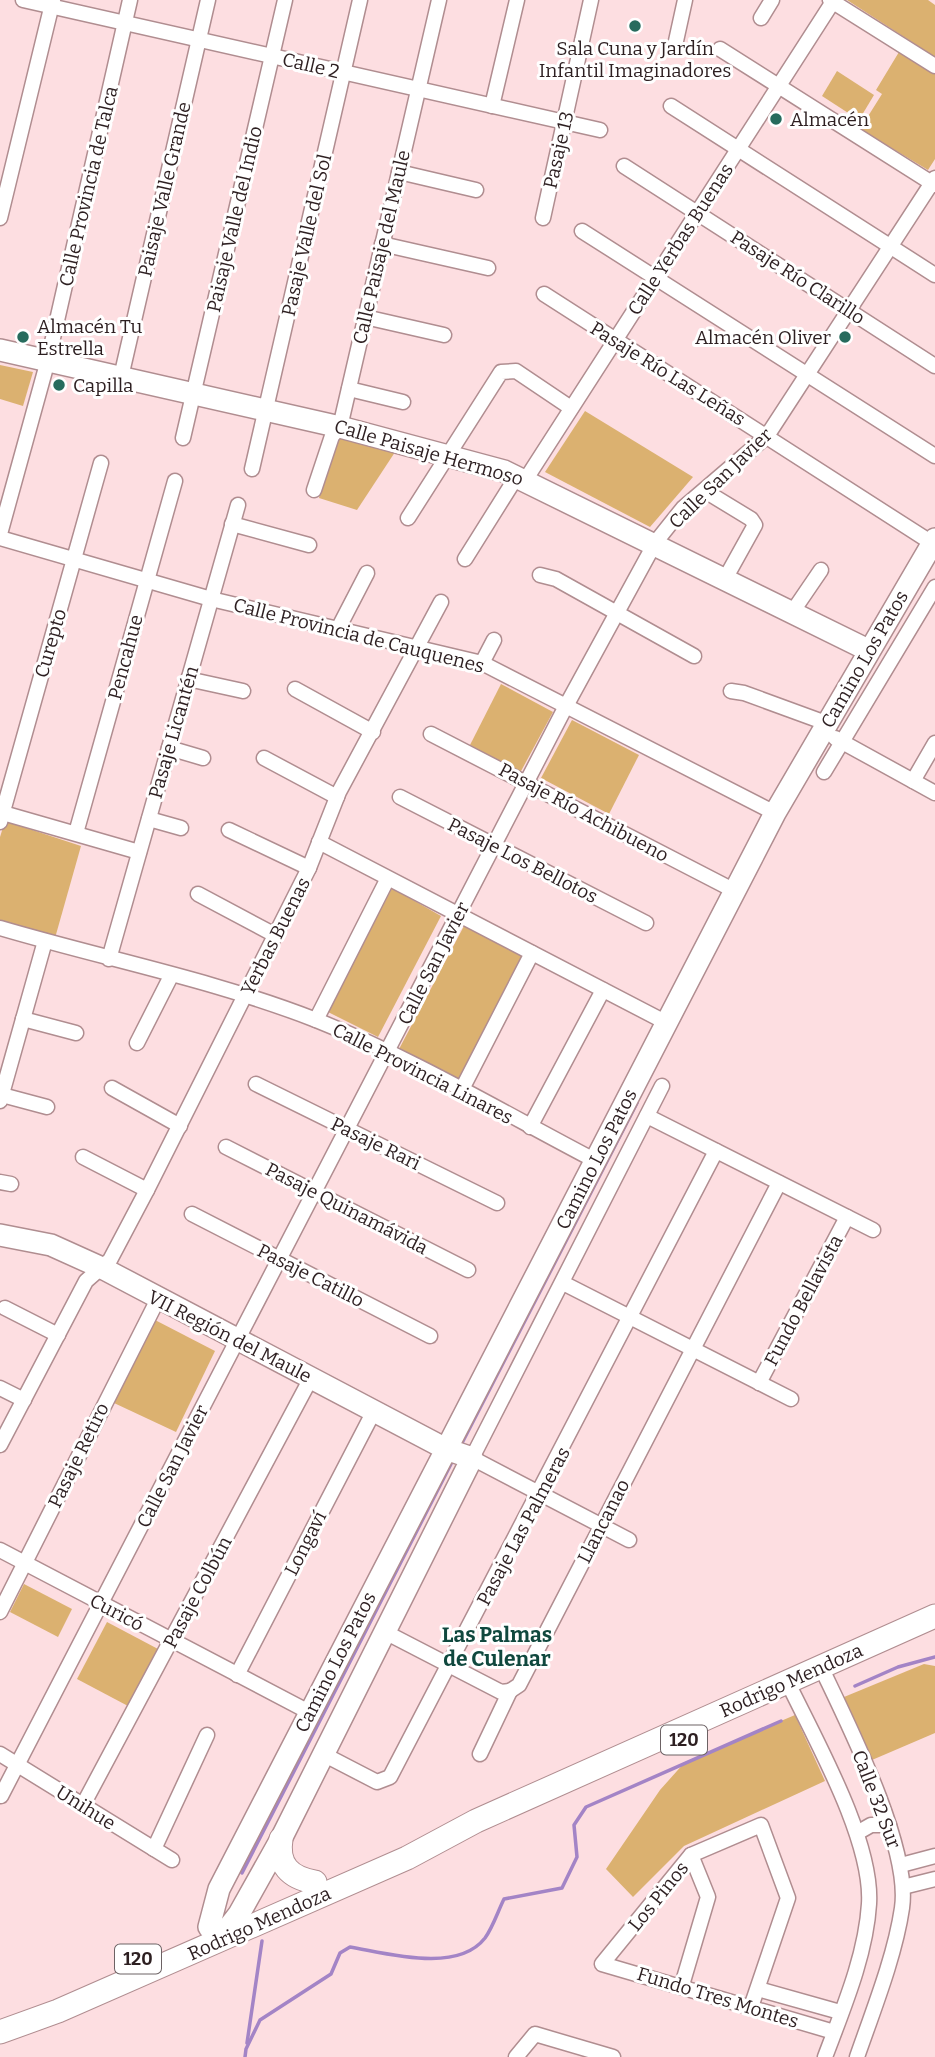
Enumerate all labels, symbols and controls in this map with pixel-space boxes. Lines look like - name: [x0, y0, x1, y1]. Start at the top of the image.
- marker: Sala Cuna y Jardín Infantil Imaginadores: [627, 18, 643, 34]
- place label: Sala Cuna y Jardín Infantil Imaginadores: [539, 37, 731, 82]
- street label: Calle 2: [280, 48, 342, 83]
- street label: Calle Provincia de Talca: [54, 83, 123, 289]
- street label: Paisaje Valle Grande: [133, 99, 196, 279]
- place label: Almacén: [790, 108, 869, 131]
- street label: Pasaje 13: [538, 109, 579, 191]
- marker: Almacén: [768, 111, 784, 127]
- street label: Paisaje Valle del Indio: [202, 124, 267, 314]
- street label: Calle Paisaje del Maule: [348, 148, 415, 347]
- street label: Pasaje Valle del Sol: [277, 152, 336, 318]
- street label: Calle Yerbas Buenas: [623, 159, 738, 320]
- street label: Pasaje Río Clarillo: [726, 225, 869, 330]
- place label: Almacén Tu Estrella: [37, 315, 143, 360]
- street label: Pasaje Río Las Leñas: [586, 316, 749, 430]
- place label: Almacén Oliver: [695, 326, 832, 349]
- marker: Almacén Tu Estrella: [15, 329, 31, 345]
- marker: Almacén Oliver: [837, 329, 853, 345]
- place label: Capilla: [73, 374, 134, 397]
- marker: Capilla: [51, 377, 67, 393]
- street label: Calle Paisaje Hermoso: [332, 414, 526, 490]
- street label: Calle San Javier: [664, 423, 777, 533]
- street label: Camino Los Patos: [816, 586, 913, 732]
- street label: Calle Provincia de Cauquenes: [231, 593, 487, 678]
- street label: Curepto: [30, 606, 71, 680]
- street label: Pencahue: [103, 612, 148, 702]
- street label: Pasaje Licantén: [144, 663, 203, 801]
- street label: Pasaje Río Achibueno: [495, 758, 673, 867]
- street label: Pasaje Los Bellotos: [444, 813, 602, 908]
- street label: Yerbas Buenas: [236, 873, 315, 999]
- street label: Calle San Javier: [393, 897, 475, 1028]
- street label: Calle Provincia Linares: [329, 1018, 517, 1129]
- street label: Camino Los Patos: [551, 1085, 642, 1233]
- street label: Pasaje Rari: [327, 1112, 424, 1175]
- street label: Pasaje Quinamávida: [262, 1158, 432, 1260]
- street label: Fundo Bellavista: [759, 1230, 848, 1370]
- street label: Pasaje Catillo: [254, 1239, 368, 1312]
- street label: VII Región del Maule: [144, 1285, 316, 1388]
- street label: Pasaje Retiro: [43, 1399, 114, 1511]
- street label: Calle San Javier: [132, 1400, 214, 1531]
- street label: Pasaje Las Palmeras: [472, 1443, 575, 1609]
- street label: Llancanao: [572, 1475, 634, 1567]
- street label: Longaví: [280, 1507, 332, 1579]
- street label: Pasaje Colbún: [158, 1533, 236, 1652]
- street label: Camino Los Patos: [290, 1588, 381, 1736]
- street label: Curicó: [86, 1589, 148, 1636]
- district label: Las Palmas de Culenar: [442, 1622, 552, 1672]
- street label: Rodrigo Mendoza: [716, 1638, 867, 1722]
- road number: 120: [661, 1726, 707, 1755]
- street label: Calle 32 Sur: [847, 1747, 906, 1852]
- street label: Unihue: [52, 1780, 120, 1835]
- street label: Los Pinos: [623, 1857, 693, 1936]
- street label: Rodrigo Mendoza: [184, 1881, 335, 1965]
- road number: 120: [115, 1944, 161, 1973]
- street label: Fundo Tres Montes: [634, 1962, 801, 2033]

